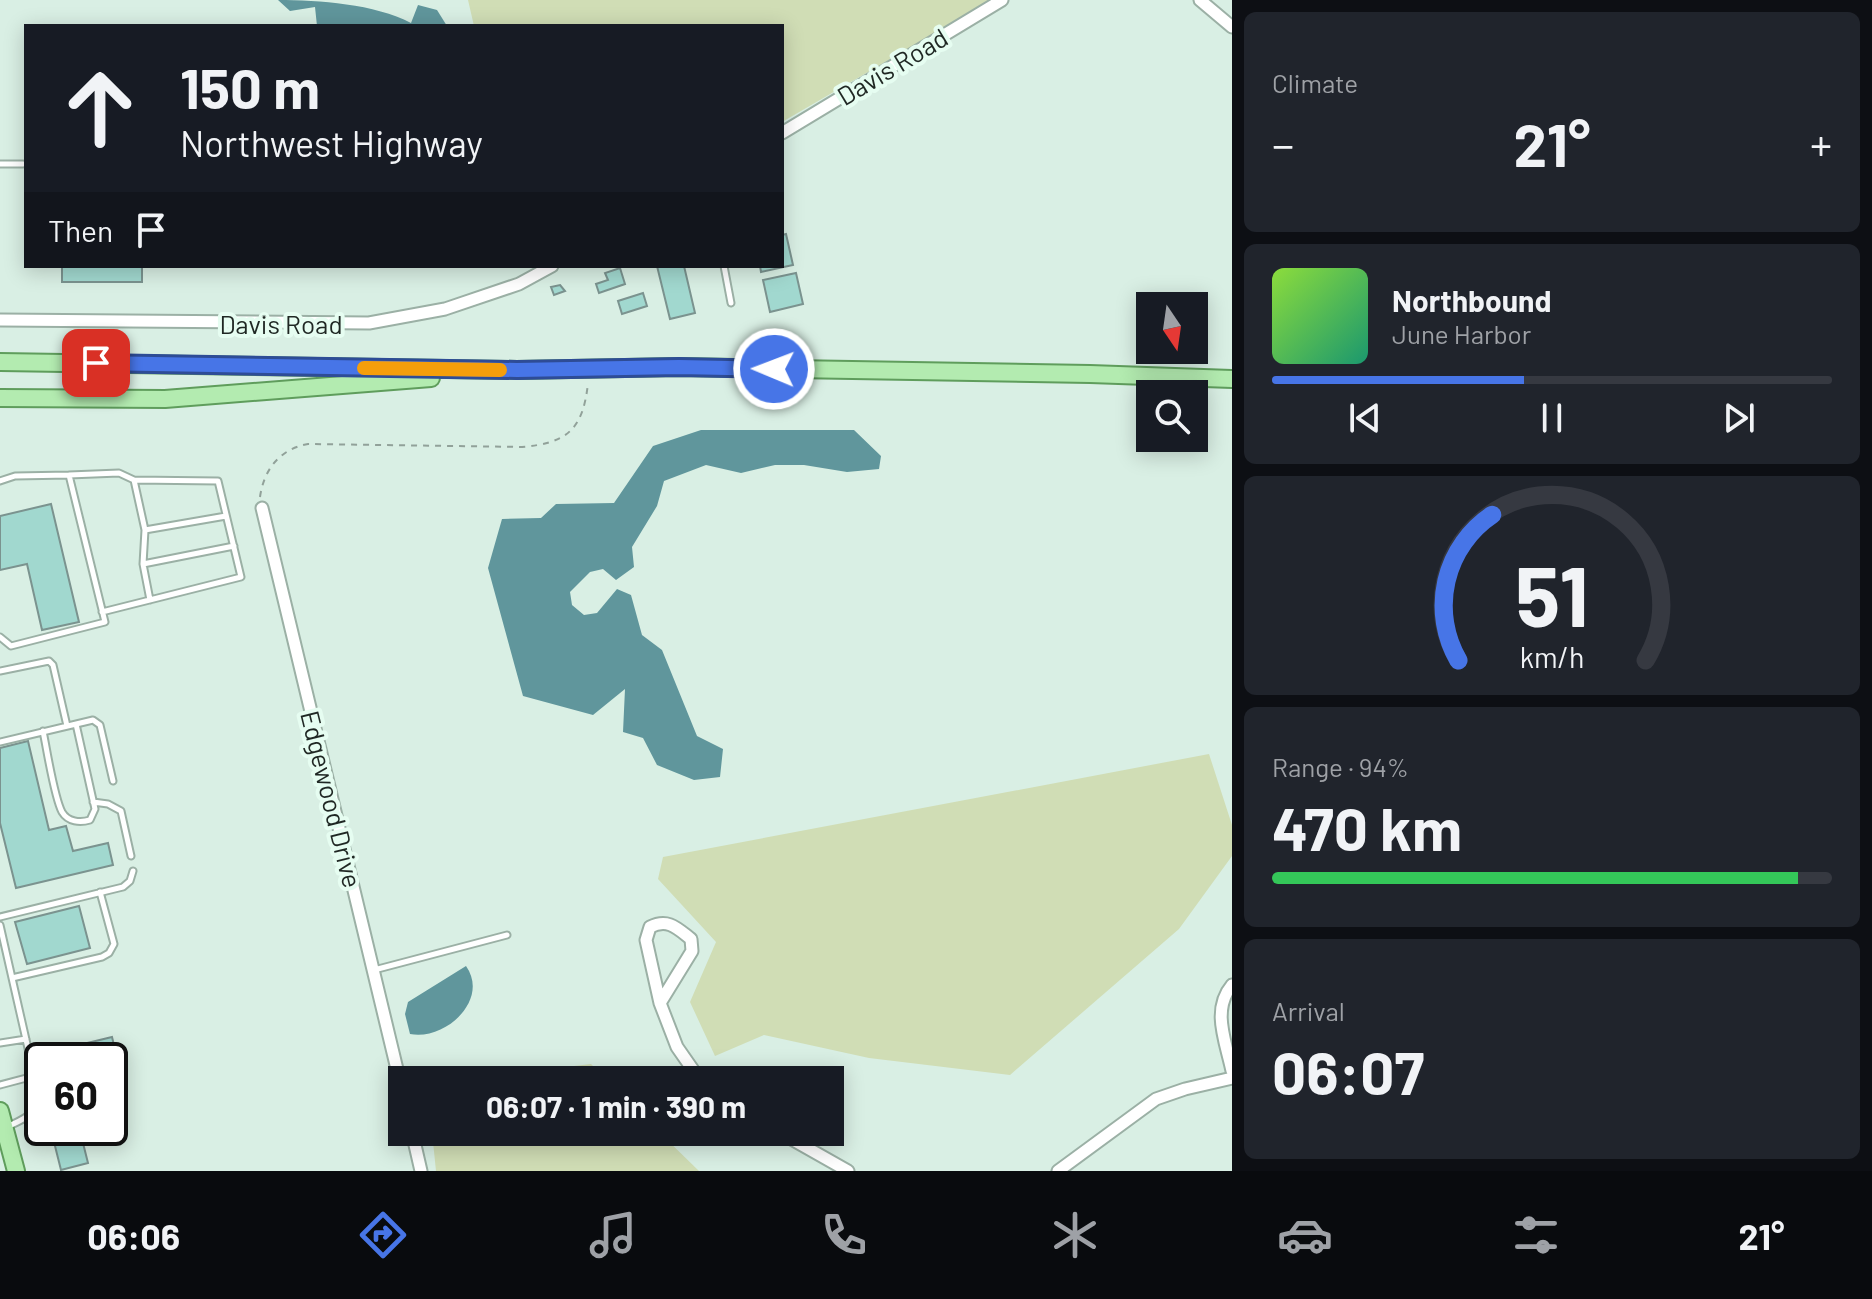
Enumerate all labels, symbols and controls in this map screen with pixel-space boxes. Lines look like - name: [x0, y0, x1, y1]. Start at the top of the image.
- street label: Davis Road: [831, 21, 953, 111]
- text: 150 m: [180, 53, 320, 120]
- icon: ahead: [48, 56, 152, 160]
- text: Climate: [1272, 67, 1358, 98]
- text: 21°: [1513, 107, 1591, 179]
- text: −: [1272, 117, 1294, 170]
- text: +: [1810, 117, 1832, 170]
- text: Northwest Highway: [180, 121, 483, 164]
- icon: arrive: [129, 208, 173, 252]
- text: Then: [48, 212, 113, 248]
- text: Northbound: [1392, 282, 1551, 318]
- north arrow: [1136, 292, 1208, 364]
- map controls: [1136, 292, 1208, 452]
- street label: Davis Road: [219, 308, 343, 339]
- text: June Harbor: [1392, 318, 1531, 349]
- position arrow: [732, 327, 816, 411]
- pin: [62, 329, 130, 397]
- icon: arrive: [74, 341, 118, 385]
- button: search: [1136, 380, 1208, 452]
- icon: previous: [1343, 396, 1387, 440]
- icon: pause: [1530, 396, 1574, 440]
- icon: next: [1717, 396, 1761, 440]
- text: 51: [1515, 544, 1589, 644]
- text: km/h: [1520, 640, 1584, 675]
- street label: Edgewood Drive: [295, 707, 369, 891]
- text: Range · 94%: [1272, 751, 1409, 782]
- text: 470 km: [1272, 791, 1462, 863]
- text: Arrival: [1272, 995, 1345, 1026]
- text: 06:07: [1272, 1035, 1424, 1107]
- speed limit sign: 60: [24, 1042, 128, 1146]
- text: 06:07 · 1 min · 390 m: [486, 1088, 746, 1124]
- icon: directions: [355, 1207, 411, 1263]
- icon: music: [585, 1207, 641, 1263]
- icon: phone: [816, 1207, 872, 1263]
- icon: climate: [1047, 1207, 1103, 1263]
- icon: car: [1277, 1207, 1333, 1263]
- icon: filters: [1508, 1207, 1564, 1263]
- text: 06:06: [87, 1214, 180, 1257]
- text: 21°: [1738, 1214, 1785, 1257]

